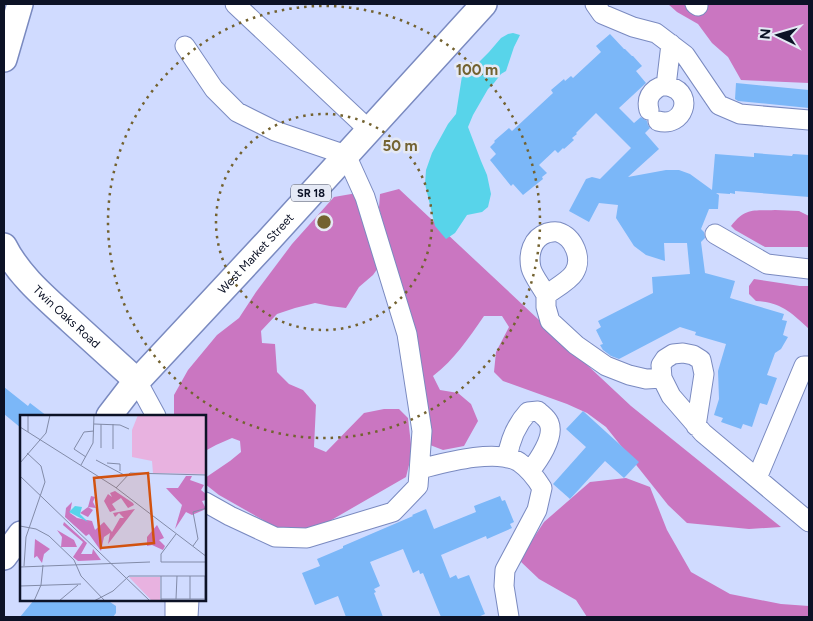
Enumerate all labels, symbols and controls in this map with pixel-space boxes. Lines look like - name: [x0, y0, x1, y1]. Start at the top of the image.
- north arrow: [753, 10, 803, 60]
- text: N: [757, 28, 774, 40]
- text: 100 m: [456, 61, 498, 79]
- text: 50 m: [382, 137, 418, 155]
- road number: SR 18: [291, 184, 331, 202]
- street label: West Market Street: [215, 210, 297, 297]
- centre of rings: [315, 213, 333, 231]
- street label: Twin Oaks Road: [30, 283, 103, 351]
- inset map: [20, 415, 206, 601]

